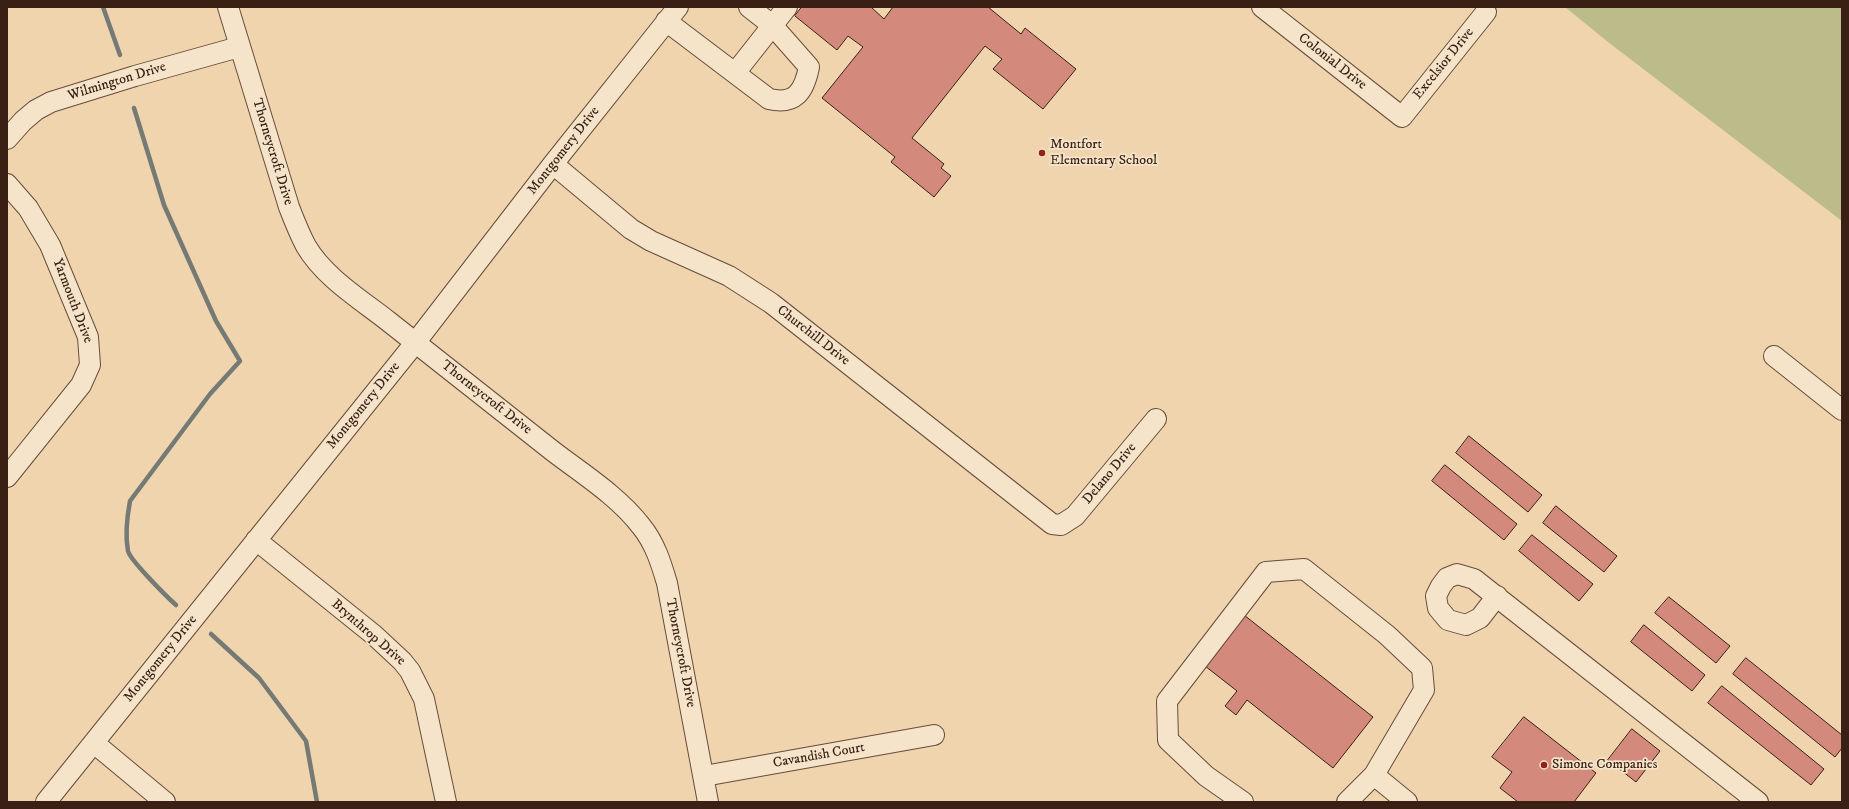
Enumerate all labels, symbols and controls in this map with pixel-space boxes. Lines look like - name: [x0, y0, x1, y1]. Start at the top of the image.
- street label: Excelsior Drive: [1410, 25, 1478, 103]
- street label: Colonial Drive: [1294, 30, 1370, 94]
- street label: Wilmington Drive: [66, 59, 168, 105]
- street label: Thorneycroft Drive: [248, 97, 296, 207]
- street label: Montgomery Drive: [524, 104, 604, 198]
- place label: Montfort Elementary School: [1050, 137, 1157, 170]
- marker: Montfort Elementary School: [1037, 148, 1047, 158]
- street label: Yarmouth Drive: [48, 256, 96, 346]
- street label: Churchill Drive: [773, 302, 853, 370]
- street label: Thorneycroft Drive: [437, 357, 535, 439]
- street label: Montgomery Drive: [324, 359, 404, 453]
- street label: Delano Drive: [1080, 440, 1140, 508]
- street label: Brynthrop Drive: [327, 596, 409, 670]
- street label: Thorneycroft Drive: [661, 597, 699, 709]
- street label: Montgomery Drive: [121, 612, 201, 706]
- street label: Cavandish Court: [772, 740, 866, 772]
- place label: Simone Companies: [1552, 757, 1657, 773]
- marker: Simone Companies: [1539, 760, 1549, 770]

